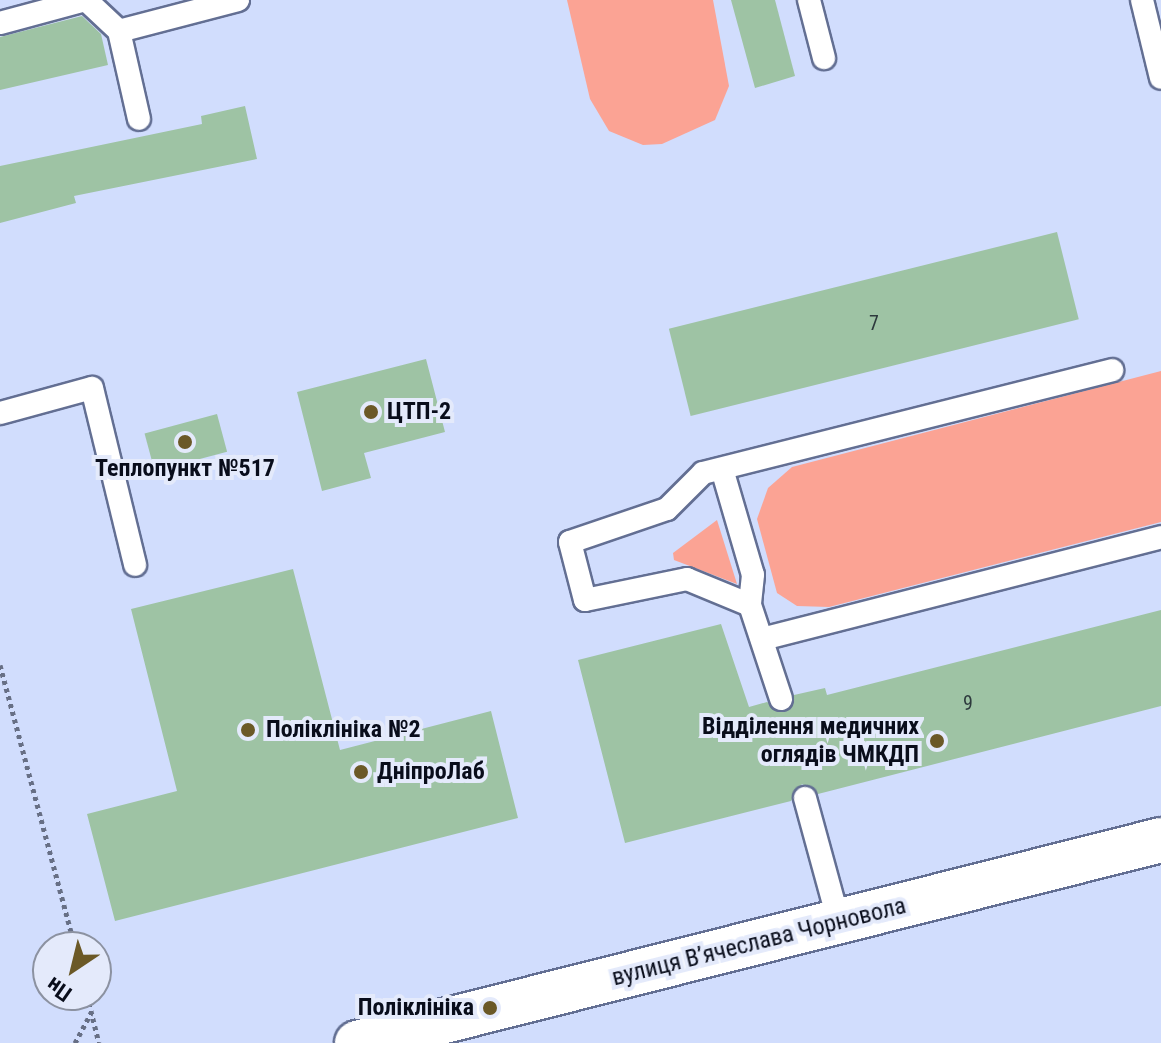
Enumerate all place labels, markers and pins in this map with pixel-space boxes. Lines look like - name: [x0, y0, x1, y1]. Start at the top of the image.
- place label: ЦТП-2: [387, 398, 451, 426]
- marker: ЦТП-2: [362, 403, 380, 421]
- marker: Теплопункт №517: [176, 433, 194, 451]
- place label: Теплопункт №517: [95, 455, 275, 483]
- place label: Відділення медичних оглядів ЧМКДП: [702, 713, 919, 769]
- place label: Поліклініка №2: [266, 716, 421, 744]
- marker: Поліклініка №2: [237, 719, 259, 741]
- marker: Відділення медичних оглядів ЧМКДП: [926, 730, 948, 752]
- place label: ДніпроЛаб: [377, 758, 485, 786]
- marker: ДніпроЛаб: [352, 763, 370, 781]
- place label: Поліклініка: [358, 994, 474, 1022]
- marker: Поліклініка: [481, 999, 499, 1017]

